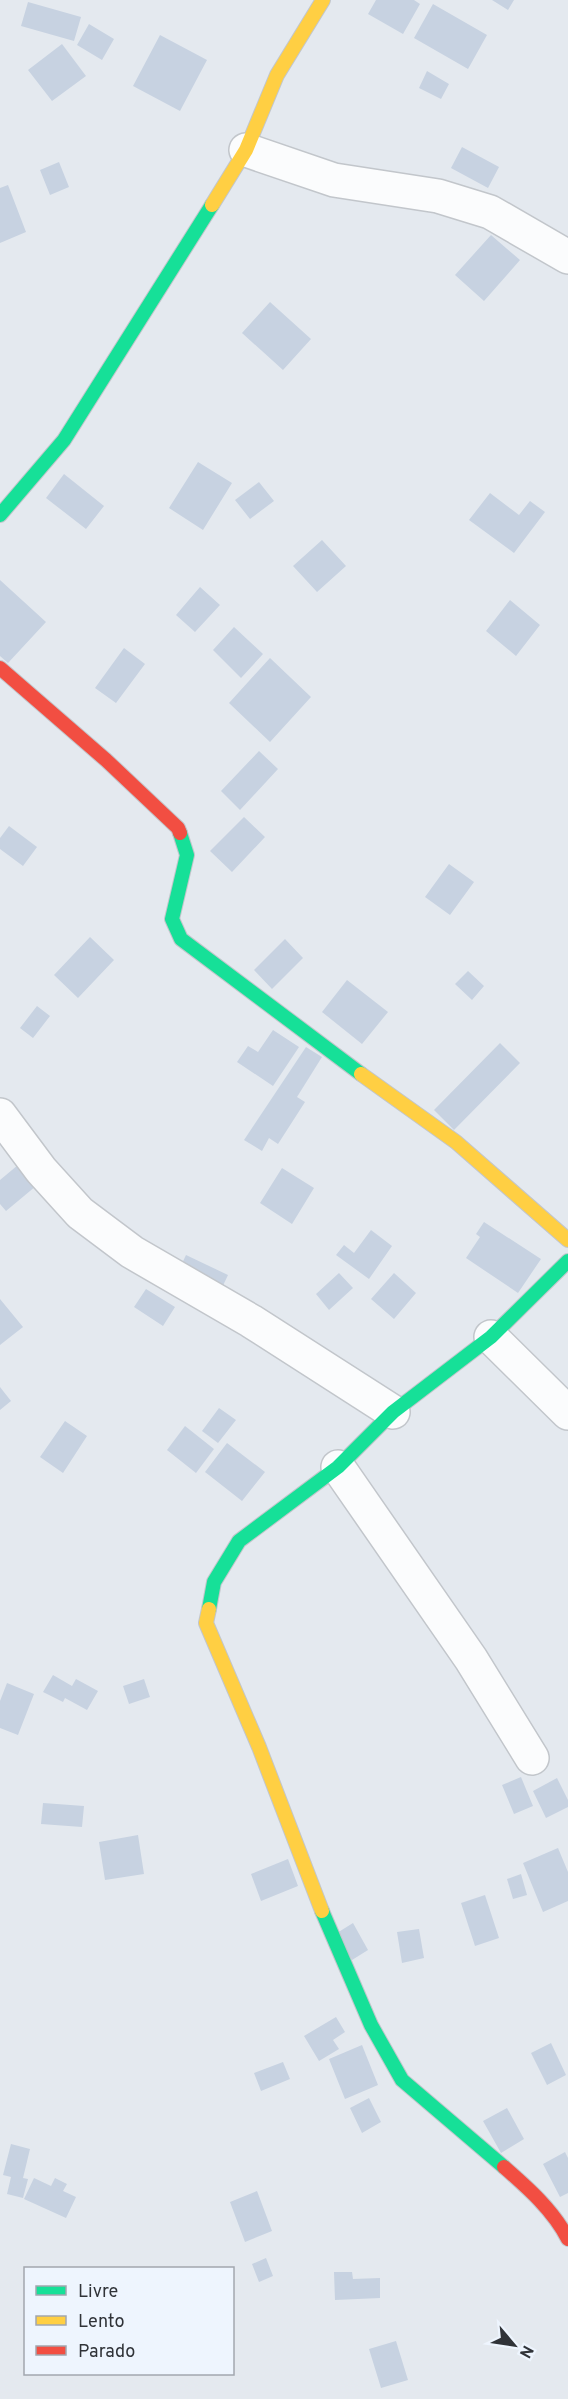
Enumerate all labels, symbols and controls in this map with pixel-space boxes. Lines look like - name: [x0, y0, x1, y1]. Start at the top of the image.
- legend: [24, 2267, 234, 2375]
- text: Livre: [78, 2281, 118, 2304]
- text: Lento: [78, 2311, 124, 2334]
- north arrow: [484, 2315, 544, 2375]
- text: Parado: [78, 2341, 135, 2364]
- text: N: [514, 2341, 537, 2361]

